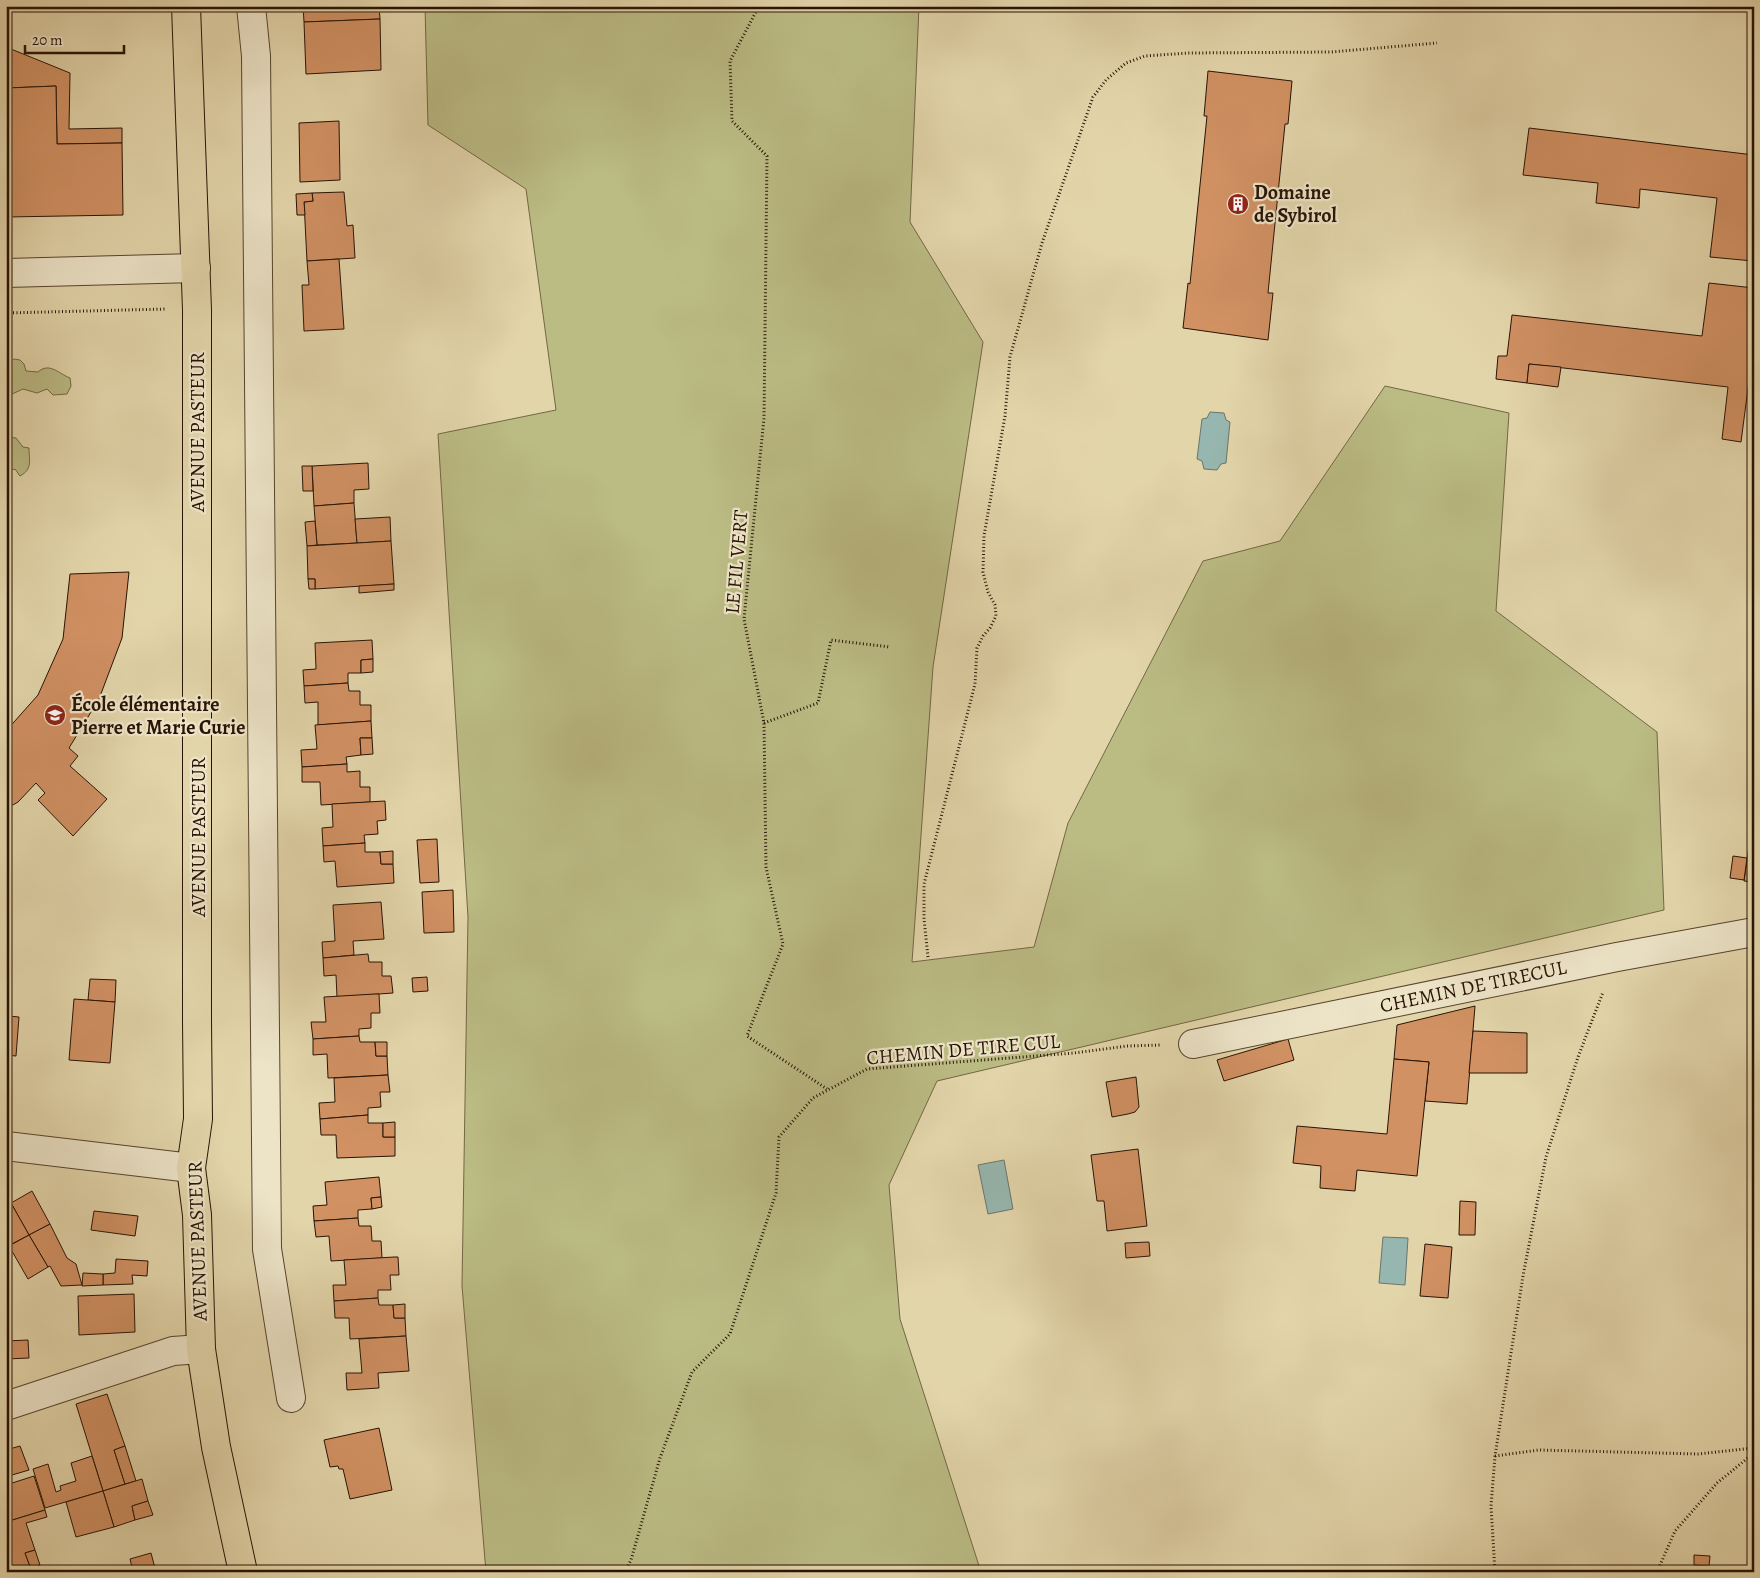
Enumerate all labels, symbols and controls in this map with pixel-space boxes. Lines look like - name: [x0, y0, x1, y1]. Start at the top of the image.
- scale bar: [25, 22, 124, 54]
- text: 20 m: [32, 30, 63, 50]
- place label: Domaine de Sybirol: [1254, 179, 1338, 229]
- building icon: Domaine de Sybirol: [1226, 192, 1250, 216]
- street label: AVENUE PASTEUR: [184, 351, 211, 513]
- street label: LE FIL VERT: [719, 509, 754, 615]
- place label: École élémentaire Pierre et Marie Curie: [71, 691, 245, 741]
- school or university icon: École élémentaire Pierre et Marie Curie: [43, 703, 67, 727]
- street label: AVENUE PASTEUR: [185, 756, 212, 918]
- street label: CHEMIN DE TIRECUL: [1377, 953, 1570, 1019]
- street label: CHEMIN DE TIRE CUL: [865, 1028, 1062, 1071]
- street label: AVENUE PASTEUR: [181, 1160, 214, 1322]

